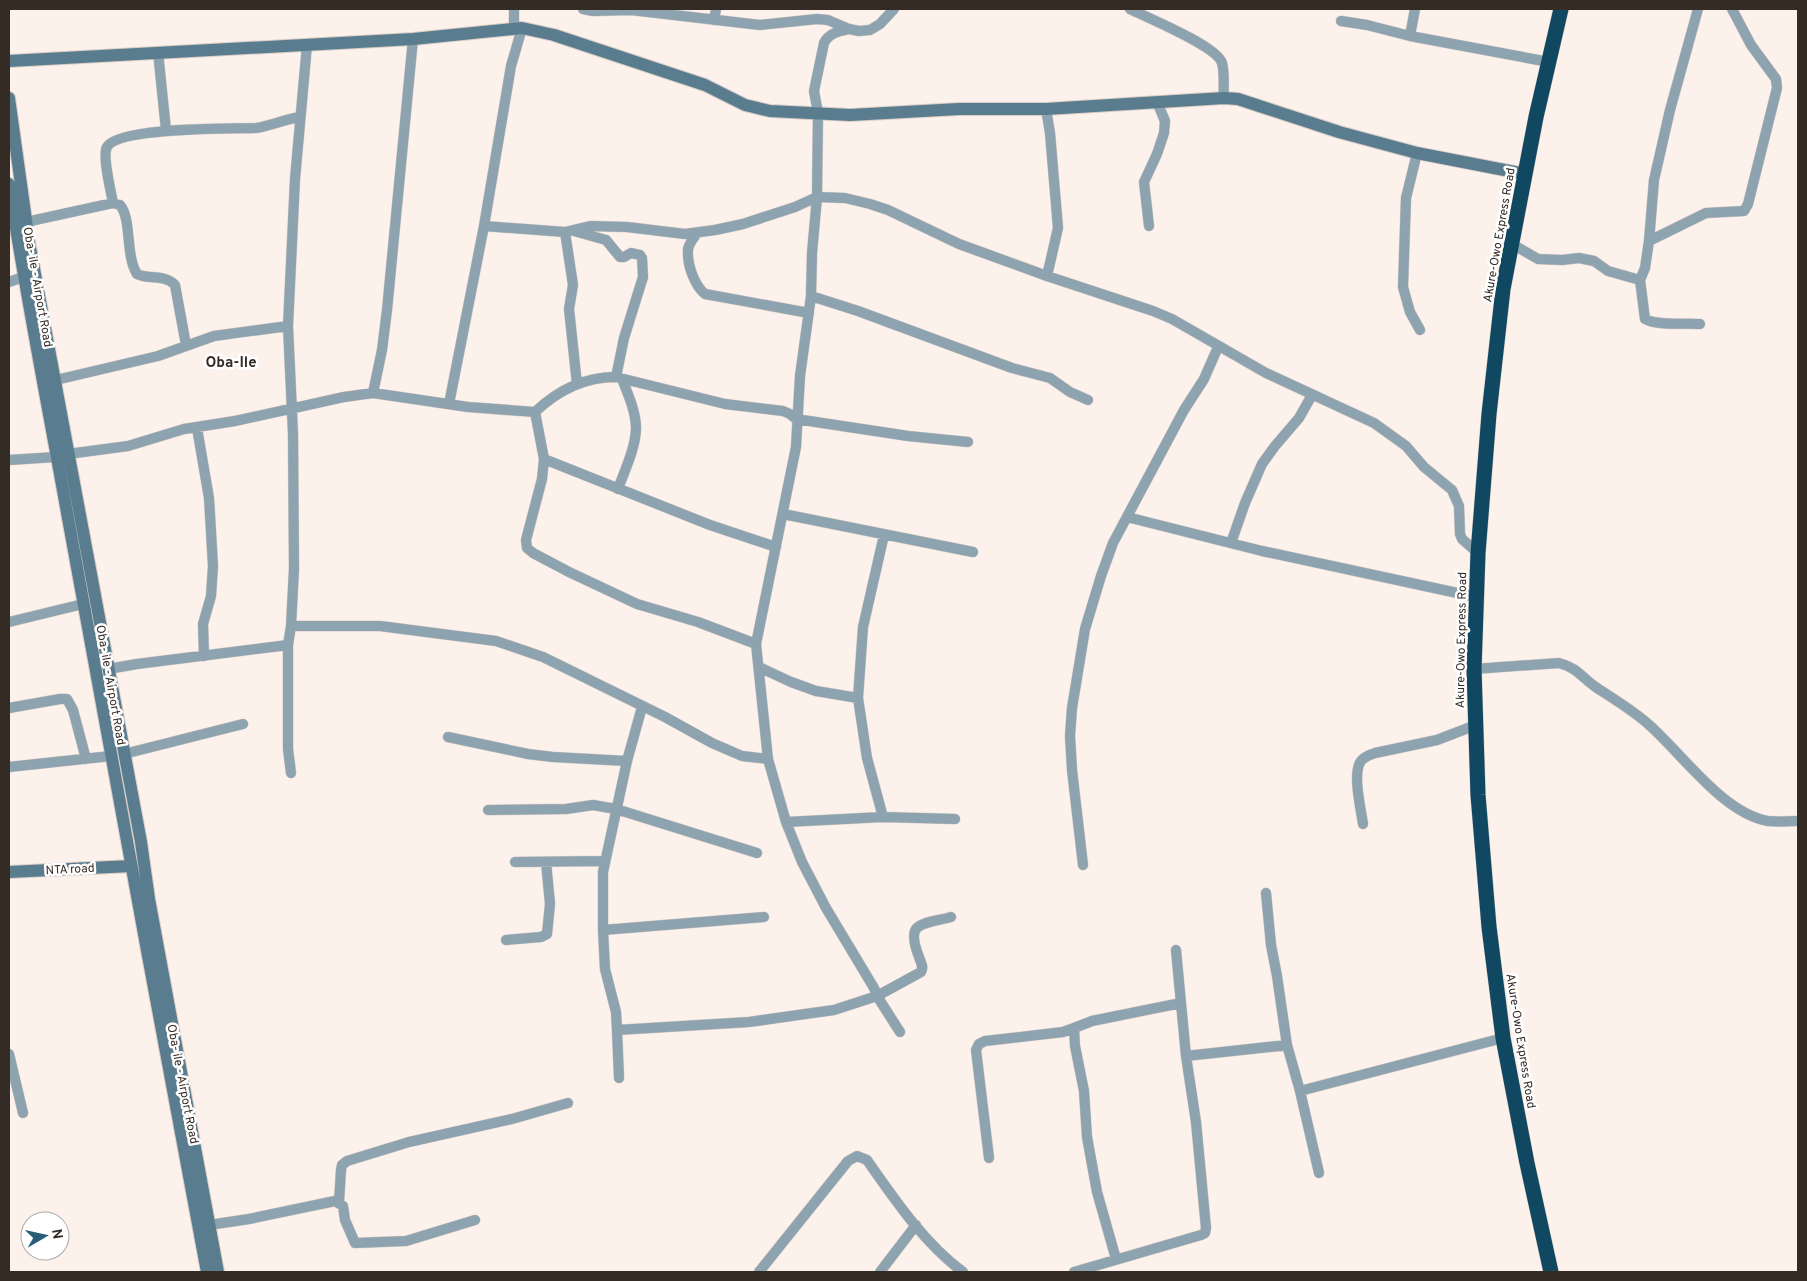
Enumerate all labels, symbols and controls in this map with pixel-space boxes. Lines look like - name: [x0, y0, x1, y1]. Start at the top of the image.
- street label: Akure-Owo Express Road: [1480, 167, 1520, 304]
- street label: Oba- ile - Airport Road: [19, 226, 55, 348]
- district label: Oba-Ile: [205, 354, 257, 373]
- street label: Akure-Owo Express Road: [1453, 572, 1471, 708]
- street label: Oba- ile - Airport Road: [92, 624, 128, 746]
- street label: NTA road: [45, 861, 95, 879]
- street label: Akure-Owo Express Road: [1501, 973, 1539, 1110]
- street label: Oba- ile - Airport Road: [163, 1023, 201, 1145]
- north arrow: [20, 1211, 70, 1261]
- text: N: [47, 1228, 66, 1241]

